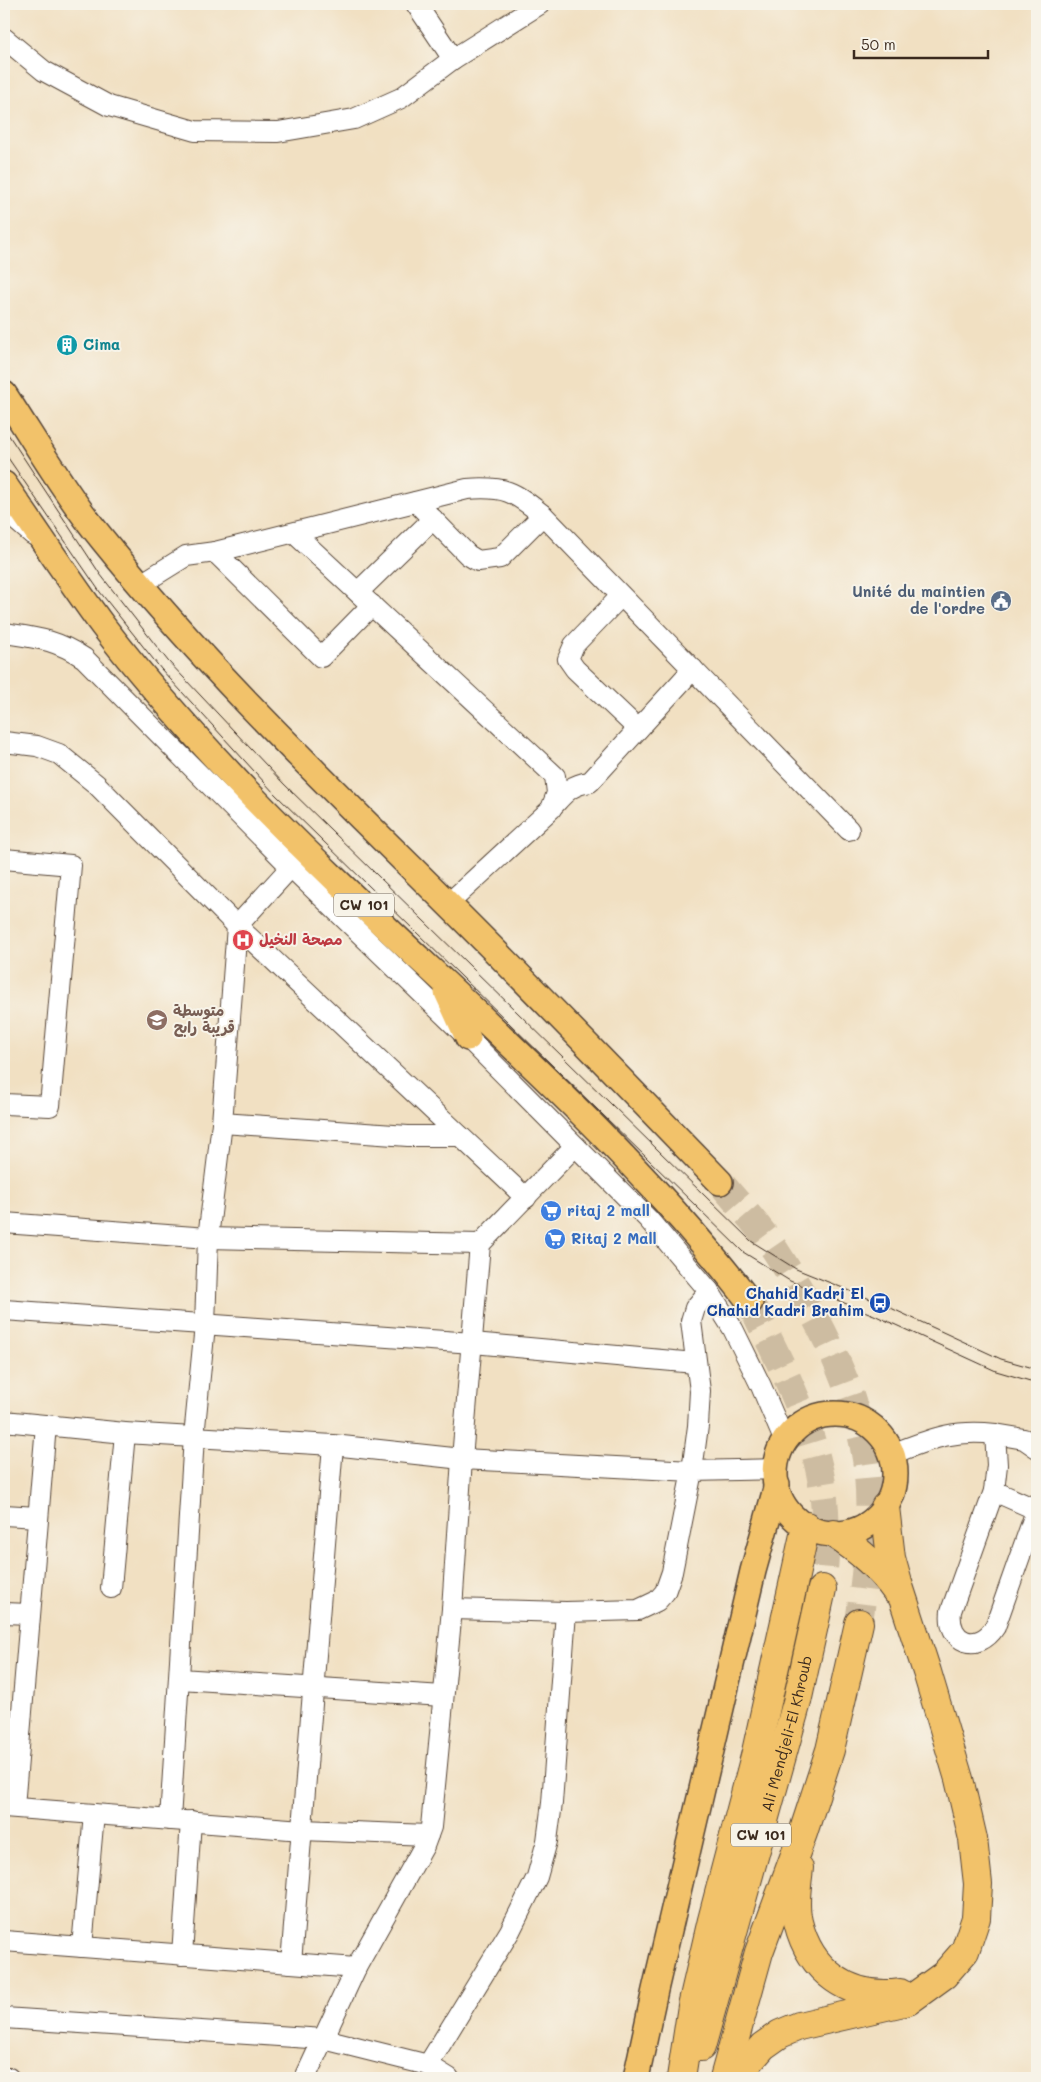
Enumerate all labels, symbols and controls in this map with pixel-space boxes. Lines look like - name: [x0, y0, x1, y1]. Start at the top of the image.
- scale bar: [854, 28, 987, 60]
- text: 50 m: [861, 34, 896, 54]
- building icon: Cima: [55, 333, 79, 357]
- place label: Cima: [83, 334, 120, 354]
- place label: Unité du maintien de l'ordre: [852, 581, 985, 618]
- public building icon: Unité du maintien de l'ordre: [989, 589, 1013, 613]
- road number: CW 101: [334, 894, 394, 916]
- hospital icon: مصحة النخيل: [231, 928, 255, 952]
- place label: مصحة النخيل: [259, 929, 342, 949]
- place label: متوسطة قريبة رابح: [173, 1000, 235, 1037]
- school or university icon: متوسطة قريبة رابح: [145, 1008, 169, 1032]
- supermarket icon: ritaj 2 mall: [539, 1199, 563, 1223]
- place label: ritaj 2 mall: [567, 1200, 650, 1220]
- supermarket icon: Ritaj 2 Mall: [543, 1227, 567, 1251]
- place label: Ritaj 2 Mall: [571, 1228, 657, 1248]
- place label: Chahid Kadri El Chahid Kadri Brahim: [707, 1283, 864, 1320]
- bus stop icon: Chahid Kadri El Chahid Kadri Brahim: [868, 1291, 892, 1315]
- street label: Ali Mendjeli-El Khroub: [756, 1654, 816, 1814]
- road number: CW 101: [731, 1824, 791, 1846]

